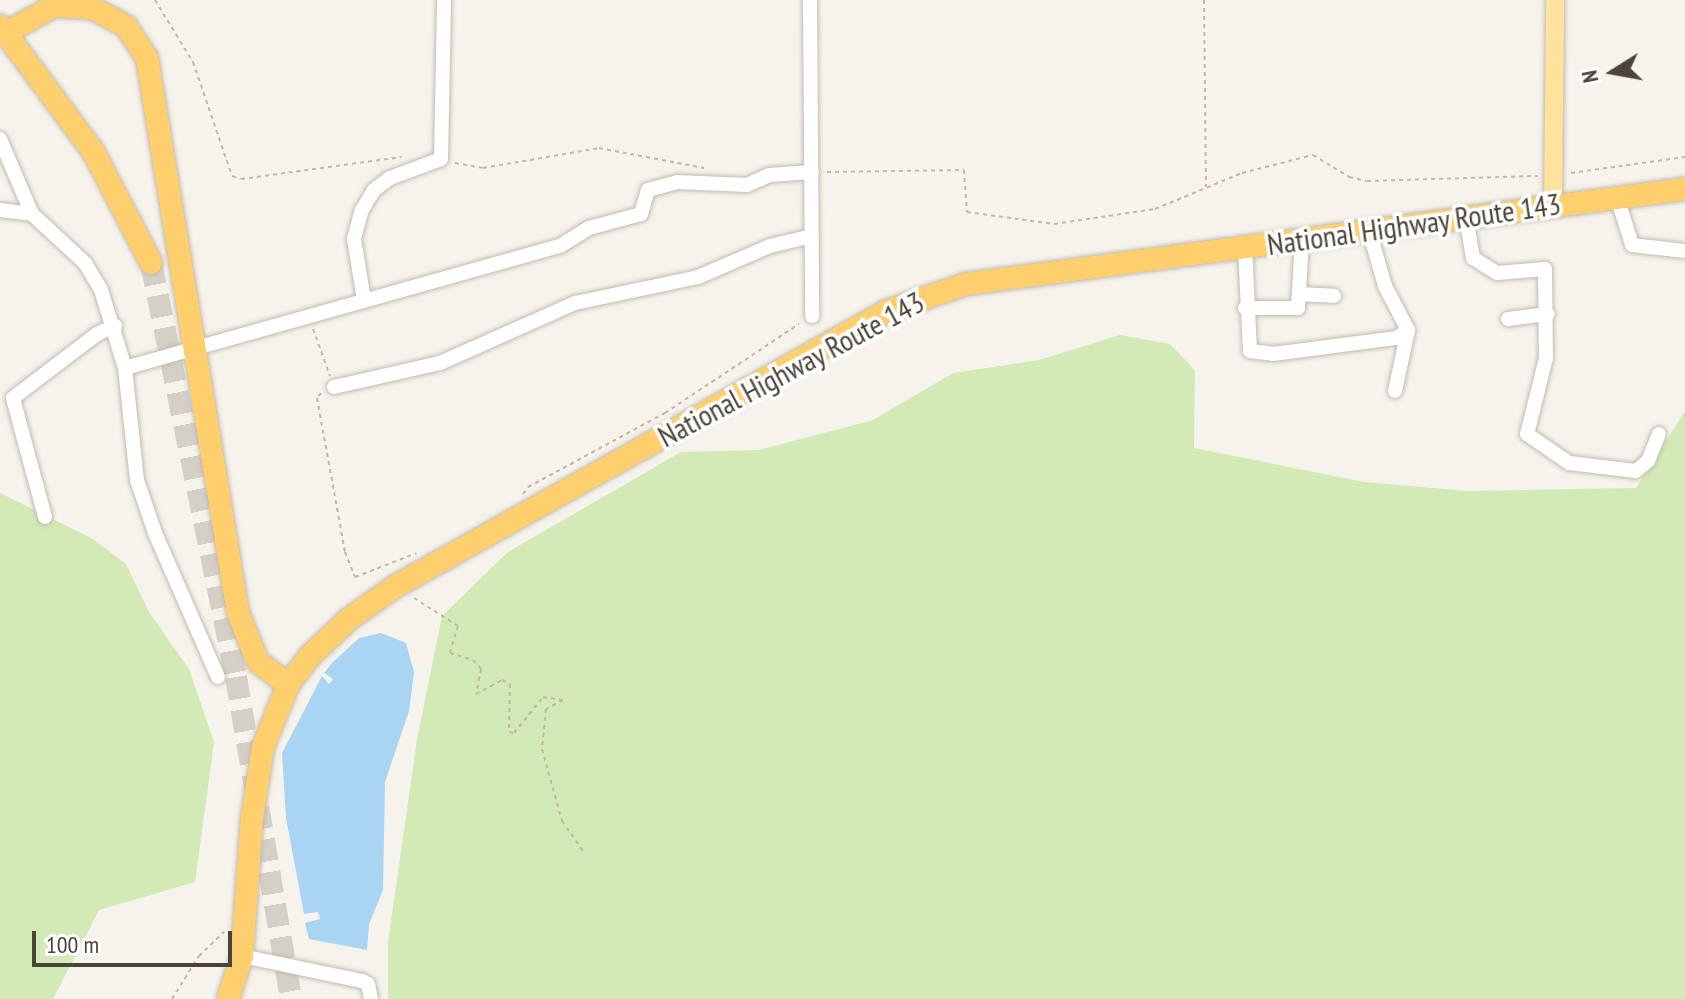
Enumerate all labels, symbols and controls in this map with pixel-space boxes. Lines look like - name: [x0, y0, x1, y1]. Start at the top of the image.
- north arrow: [1573, 32, 1653, 112]
- text: N: [1575, 68, 1604, 85]
- street label: National Highway Route 143: [1264, 186, 1564, 262]
- street label: National Highway Route 143: [651, 283, 931, 455]
- scale bar: [36, 915, 236, 965]
- text: 100 m: [46, 929, 99, 960]

